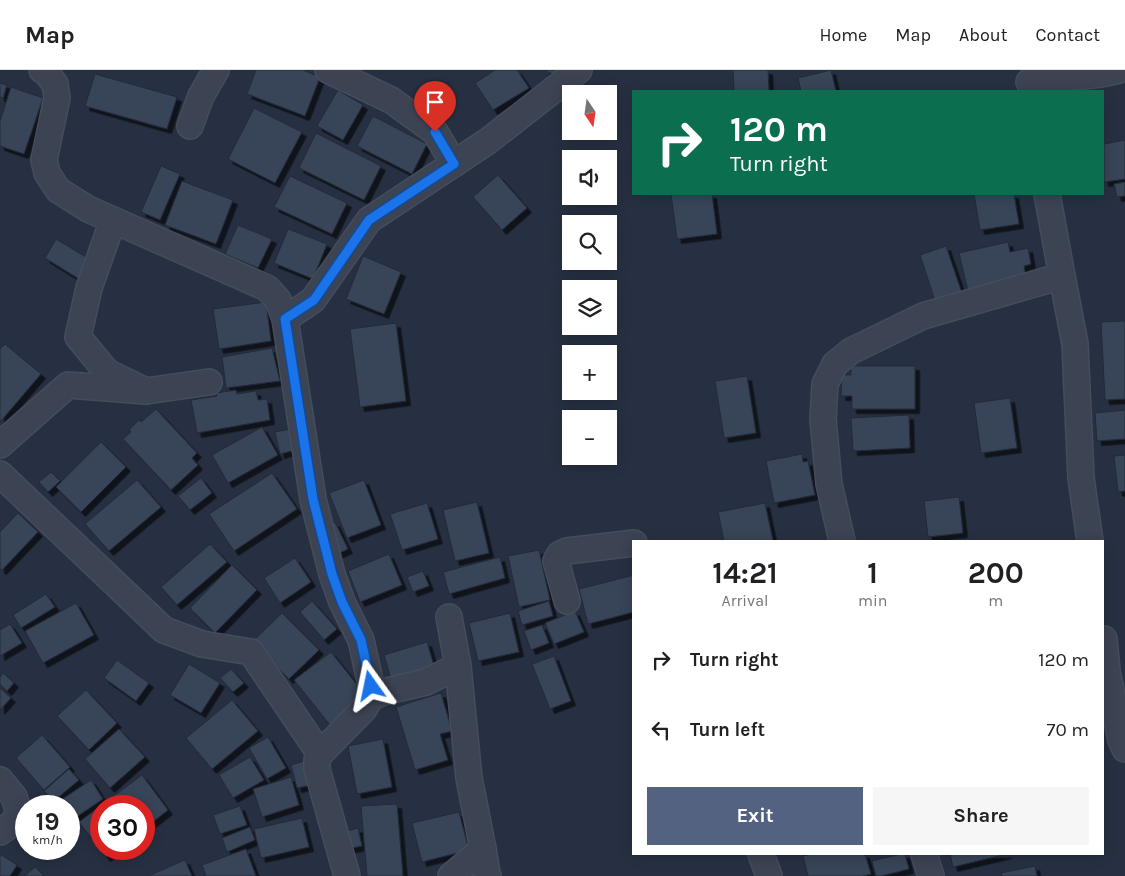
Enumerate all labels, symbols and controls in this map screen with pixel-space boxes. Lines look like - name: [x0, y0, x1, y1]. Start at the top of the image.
- text: Map: [25, 21, 75, 49]
- text: Home: [819, 24, 867, 46]
- text: Map: [895, 24, 931, 46]
- text: About: [959, 24, 1008, 46]
- text: Contact: [1036, 24, 1100, 46]
- pin: [414, 81, 456, 132]
- north arrow: [562, 85, 618, 140]
- map controls: [562, 85, 617, 465]
- icon: arrive: [421, 88, 449, 116]
- text: 120 m: [730, 109, 828, 150]
- icon: right: [647, 110, 712, 175]
- button: sound: [562, 150, 617, 205]
- text: Turn right: [730, 151, 828, 177]
- button: search: [562, 215, 617, 270]
- button: layers: [562, 280, 617, 335]
- button: +: [562, 345, 617, 400]
- button: −: [562, 410, 617, 465]
- text: 14:21: [712, 555, 778, 591]
- text: 1: [867, 555, 878, 591]
- text: 200: [968, 555, 1024, 591]
- text: Arrival: [722, 591, 768, 610]
- text: min: [858, 591, 887, 610]
- text: m: [988, 591, 1003, 610]
- icon: right: [647, 646, 675, 674]
- text: Turn right: [690, 649, 779, 671]
- text: 120 m: [1038, 649, 1089, 671]
- position arrow: [344, 659, 396, 711]
- icon: left: [647, 716, 675, 744]
- text: Turn left: [690, 719, 765, 741]
- text: 70 m: [1047, 719, 1089, 741]
- button: Exit: [647, 787, 863, 845]
- button: Share: [873, 787, 1089, 845]
- speed limit sign: 30: [90, 795, 155, 860]
- text: 19: [35, 807, 60, 836]
- text: km/h: [32, 833, 63, 847]

